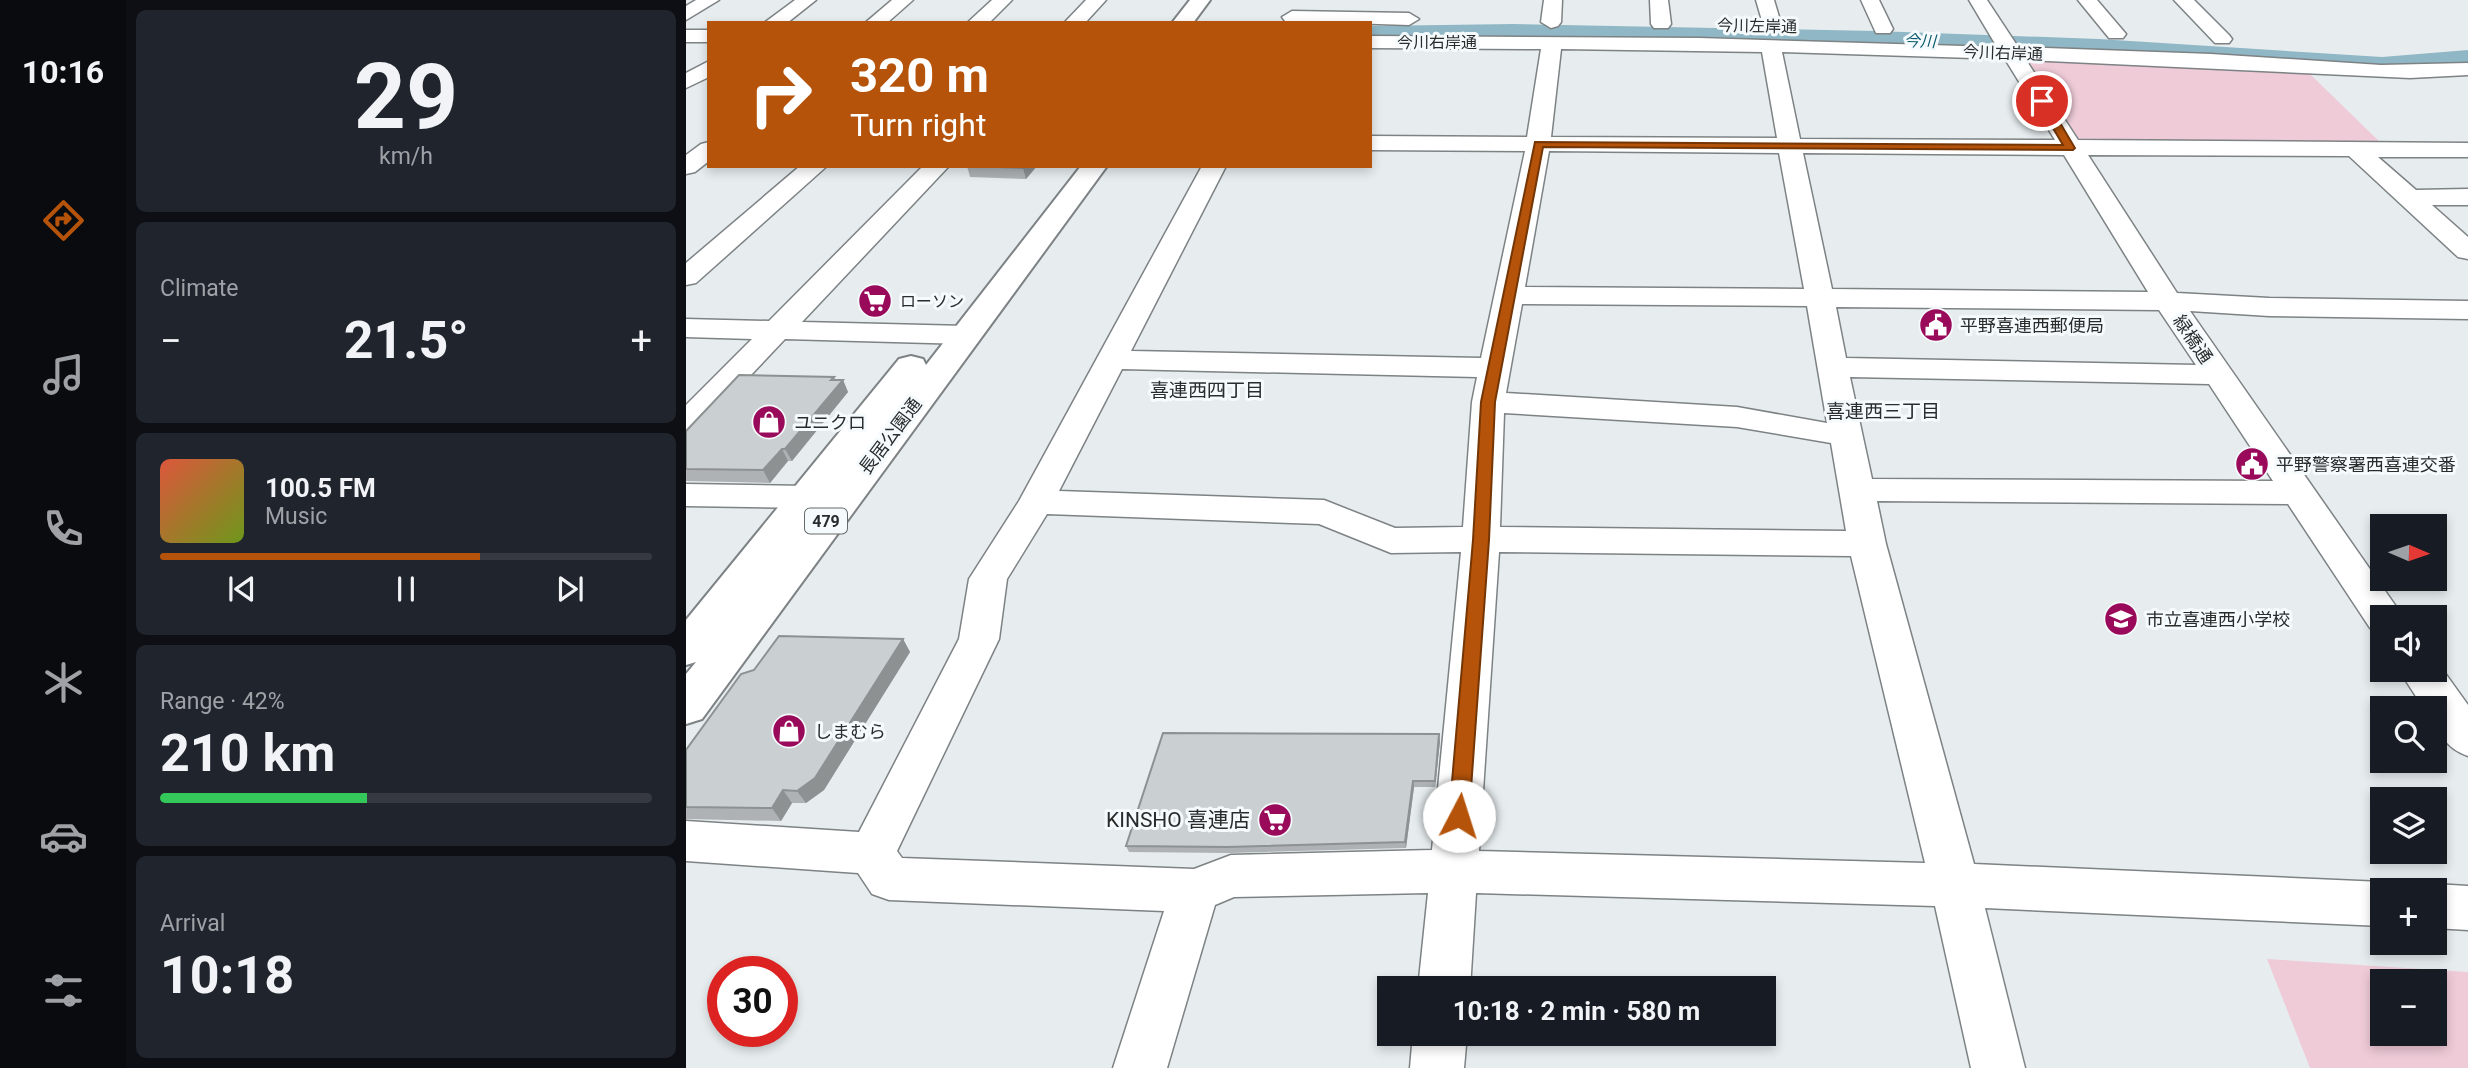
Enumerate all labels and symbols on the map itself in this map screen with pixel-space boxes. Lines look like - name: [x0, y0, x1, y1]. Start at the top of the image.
- street label: 今川左岸通: [1717, 16, 1797, 36]
- water label: 今川: [1904, 31, 1938, 51]
- street label: 今川右岸通: [1397, 33, 1477, 52]
- street label: 今川右岸通: [1963, 42, 2043, 64]
- pin: [2012, 71, 2072, 131]
- supermarket icon: ローソン: [856, 282, 894, 320]
- place label: ローソン: [900, 292, 964, 311]
- public building icon: 平野喜連西郵便局: [1917, 306, 1955, 344]
- street label: 緑橋通: [2169, 311, 2217, 367]
- place label: 平野喜連西郵便局: [1960, 315, 2104, 336]
- district label: 喜連西四丁目: [1150, 379, 1264, 402]
- street label: 長居公園通: [855, 394, 925, 478]
- district label: 喜連西三丁目: [1826, 400, 1940, 423]
- shop icon: ユニクロ: [750, 403, 788, 441]
- place label: ユニクロ: [794, 412, 866, 433]
- public building icon: 平野警察署西喜連交番: [2233, 445, 2271, 483]
- place label: 平野警察署西喜連交番: [2276, 454, 2456, 475]
- road number: 479: [805, 508, 847, 534]
- north arrow: [2370, 514, 2446, 592]
- school or university icon: 市立喜連西小学校: [2102, 600, 2140, 638]
- place label: 市立喜連西小学校: [2146, 609, 2290, 630]
- shop icon: しまむら: [770, 712, 808, 750]
- place label: しまむら: [814, 721, 886, 742]
- position arrow: [1422, 779, 1496, 853]
- supermarket icon: KINSHO 喜連店: [1256, 801, 1294, 839]
- place label: KINSHO 喜連店: [1106, 808, 1250, 832]
- speed limit sign: 30: [707, 956, 798, 1047]

